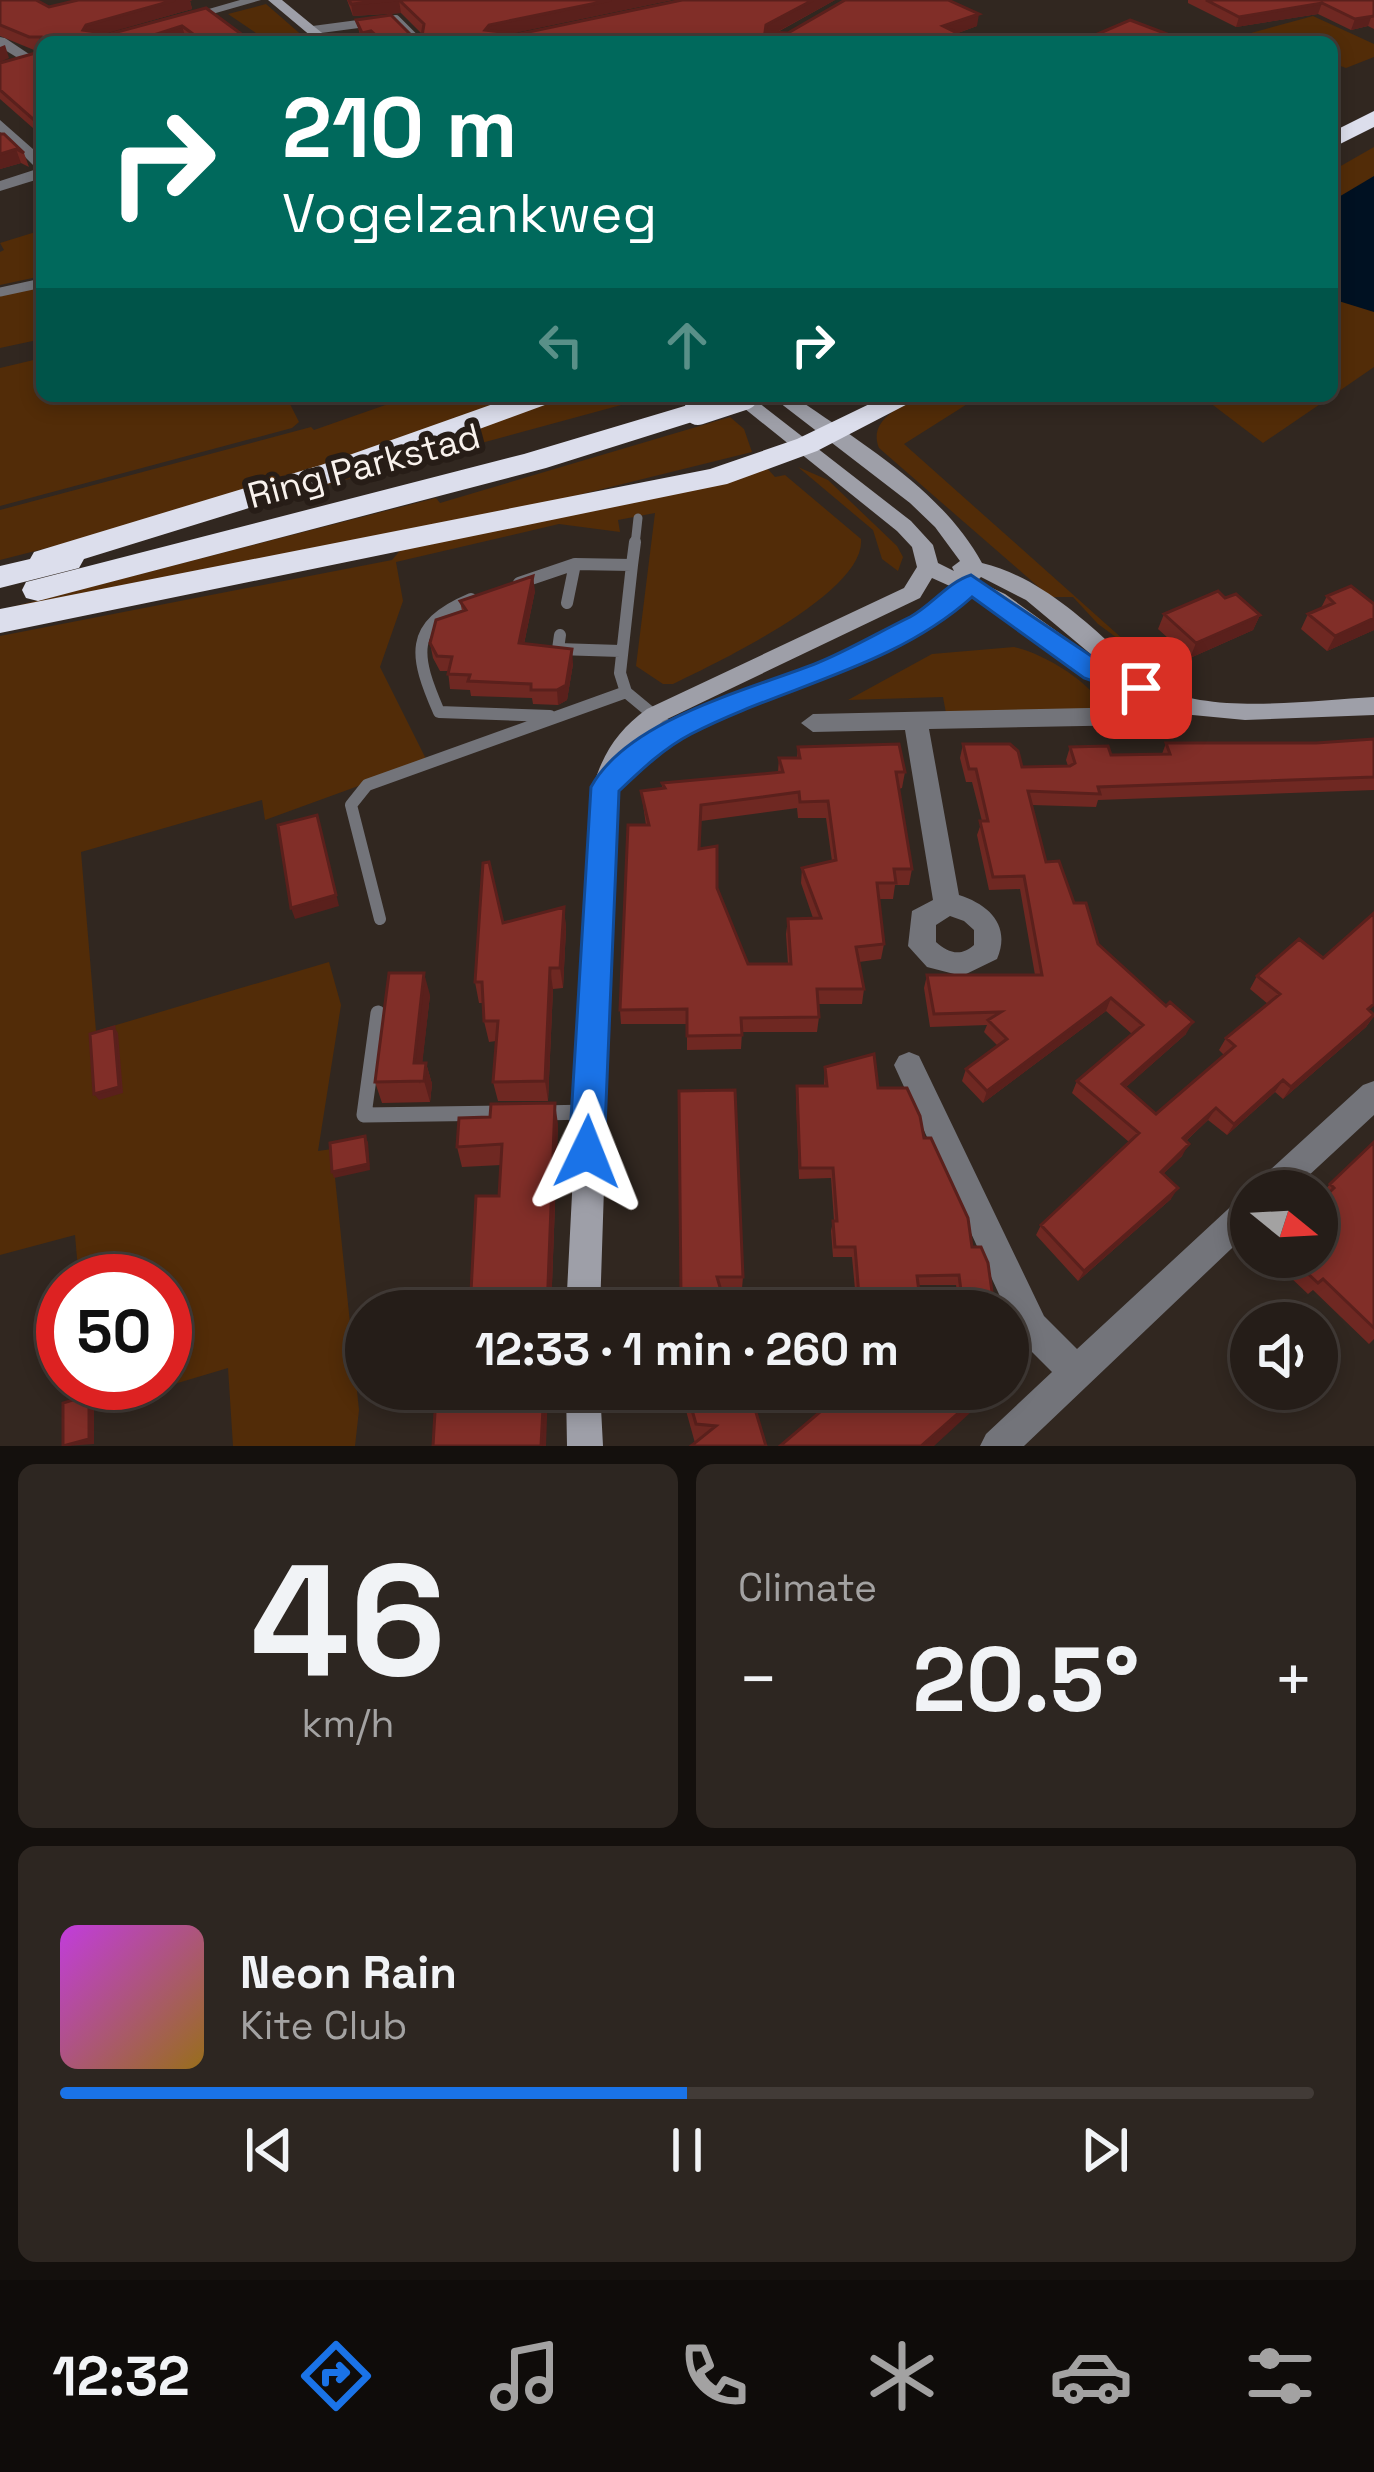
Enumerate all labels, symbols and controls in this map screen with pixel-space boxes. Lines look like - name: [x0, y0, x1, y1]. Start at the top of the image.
- text: 210 m: [282, 74, 517, 182]
- icon: right: [84, 84, 240, 240]
- text: Vogelzankweg: [282, 179, 657, 248]
- icon: left: [528, 312, 594, 378]
- icon: ahead: [654, 312, 720, 378]
- icon: right: [780, 312, 846, 378]
- street label: Ring Parkstad: [243, 413, 485, 519]
- pin: [1090, 637, 1192, 739]
- icon: arrive: [1108, 655, 1174, 721]
- position arrow: [524, 1089, 650, 1215]
- north arrow: [1230, 1170, 1338, 1278]
- map controls: [1230, 1170, 1338, 1410]
- speed limit sign: 50: [36, 1254, 192, 1410]
- button: sound: [1230, 1302, 1338, 1410]
- text: 12:33 · 1 min · 260 m: [475, 1321, 899, 1378]
- text: 46: [250, 1521, 446, 1721]
- text: Climate: [738, 1563, 877, 1612]
- text: 20.5°: [913, 1622, 1139, 1737]
- text: −: [738, 1637, 779, 1721]
- text: +: [1273, 1637, 1314, 1721]
- text: km/h: [302, 1699, 394, 1748]
- text: Neon Rain: [240, 1944, 457, 2001]
- text: Kite Club: [240, 2001, 407, 2050]
- icon: previous: [236, 2117, 302, 2183]
- icon: pause: [654, 2117, 720, 2183]
- icon: next: [1072, 2117, 1138, 2183]
- icon: directions: [294, 2334, 378, 2418]
- icon: music: [483, 2334, 567, 2418]
- icon: phone: [672, 2334, 756, 2418]
- icon: climate: [860, 2334, 944, 2418]
- icon: car: [1049, 2334, 1133, 2418]
- icon: filters: [1238, 2334, 1322, 2418]
- text: 12:32: [52, 2342, 190, 2411]

